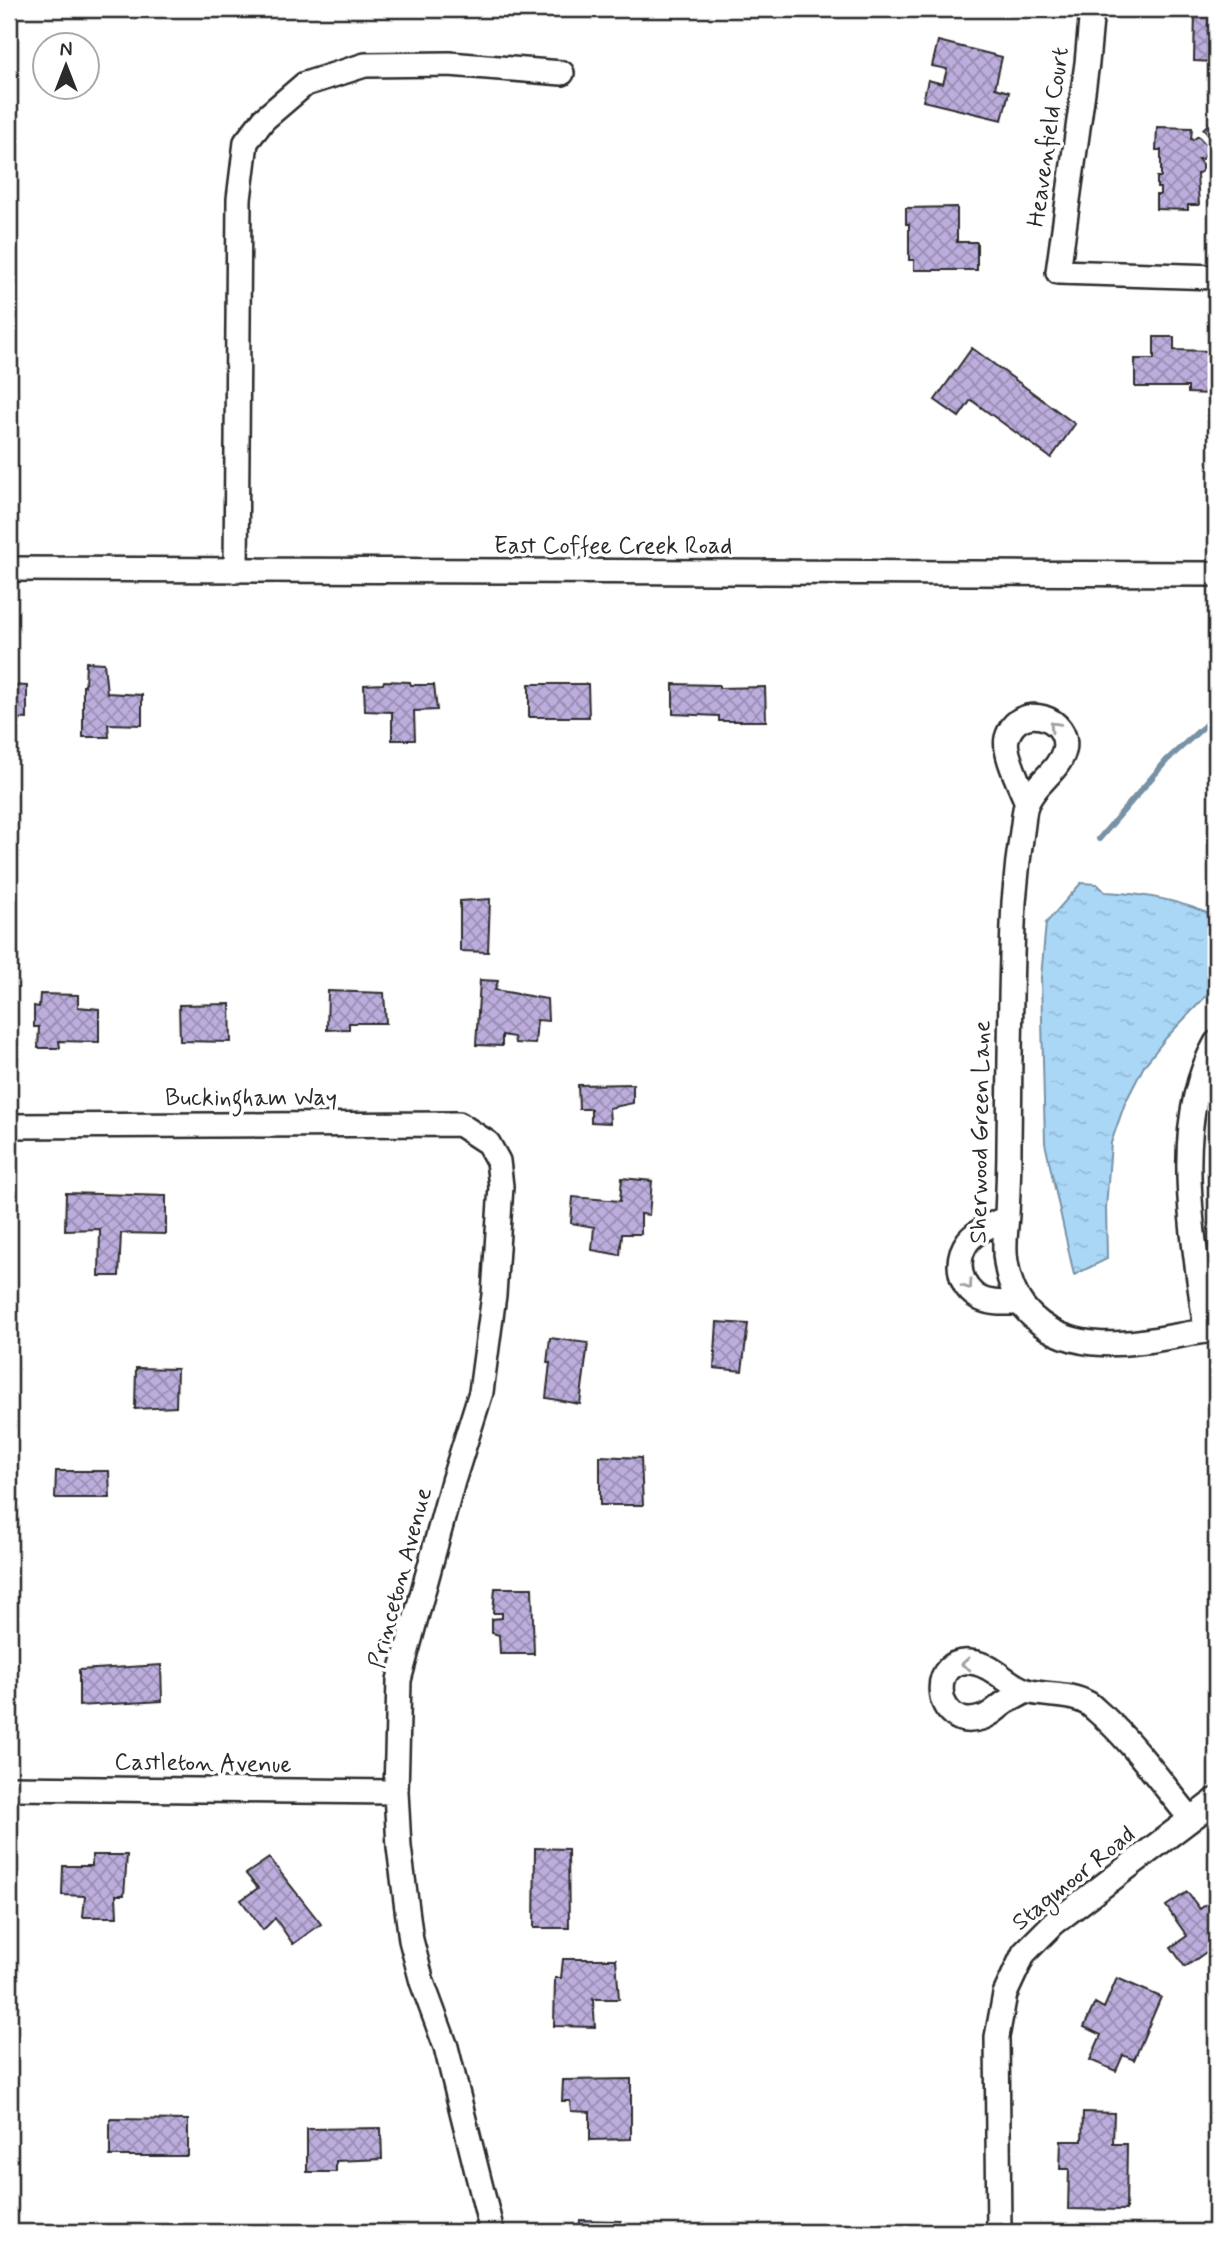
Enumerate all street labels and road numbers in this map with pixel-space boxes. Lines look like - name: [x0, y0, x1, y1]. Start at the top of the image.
- street label: Heavenfield Court: [1021, 45, 1077, 229]
- street label: East Coffee Creek Road: [494, 531, 732, 562]
- street label: Sherwood Green Lane: [964, 1020, 998, 1244]
- street label: Buckingham Way: [165, 1083, 337, 1117]
- street label: Princeton Avenue: [362, 1484, 440, 1672]
- street label: Castleton Avenue: [114, 1747, 292, 1781]
- street label: Stagmoor Road: [1006, 1820, 1143, 1940]

